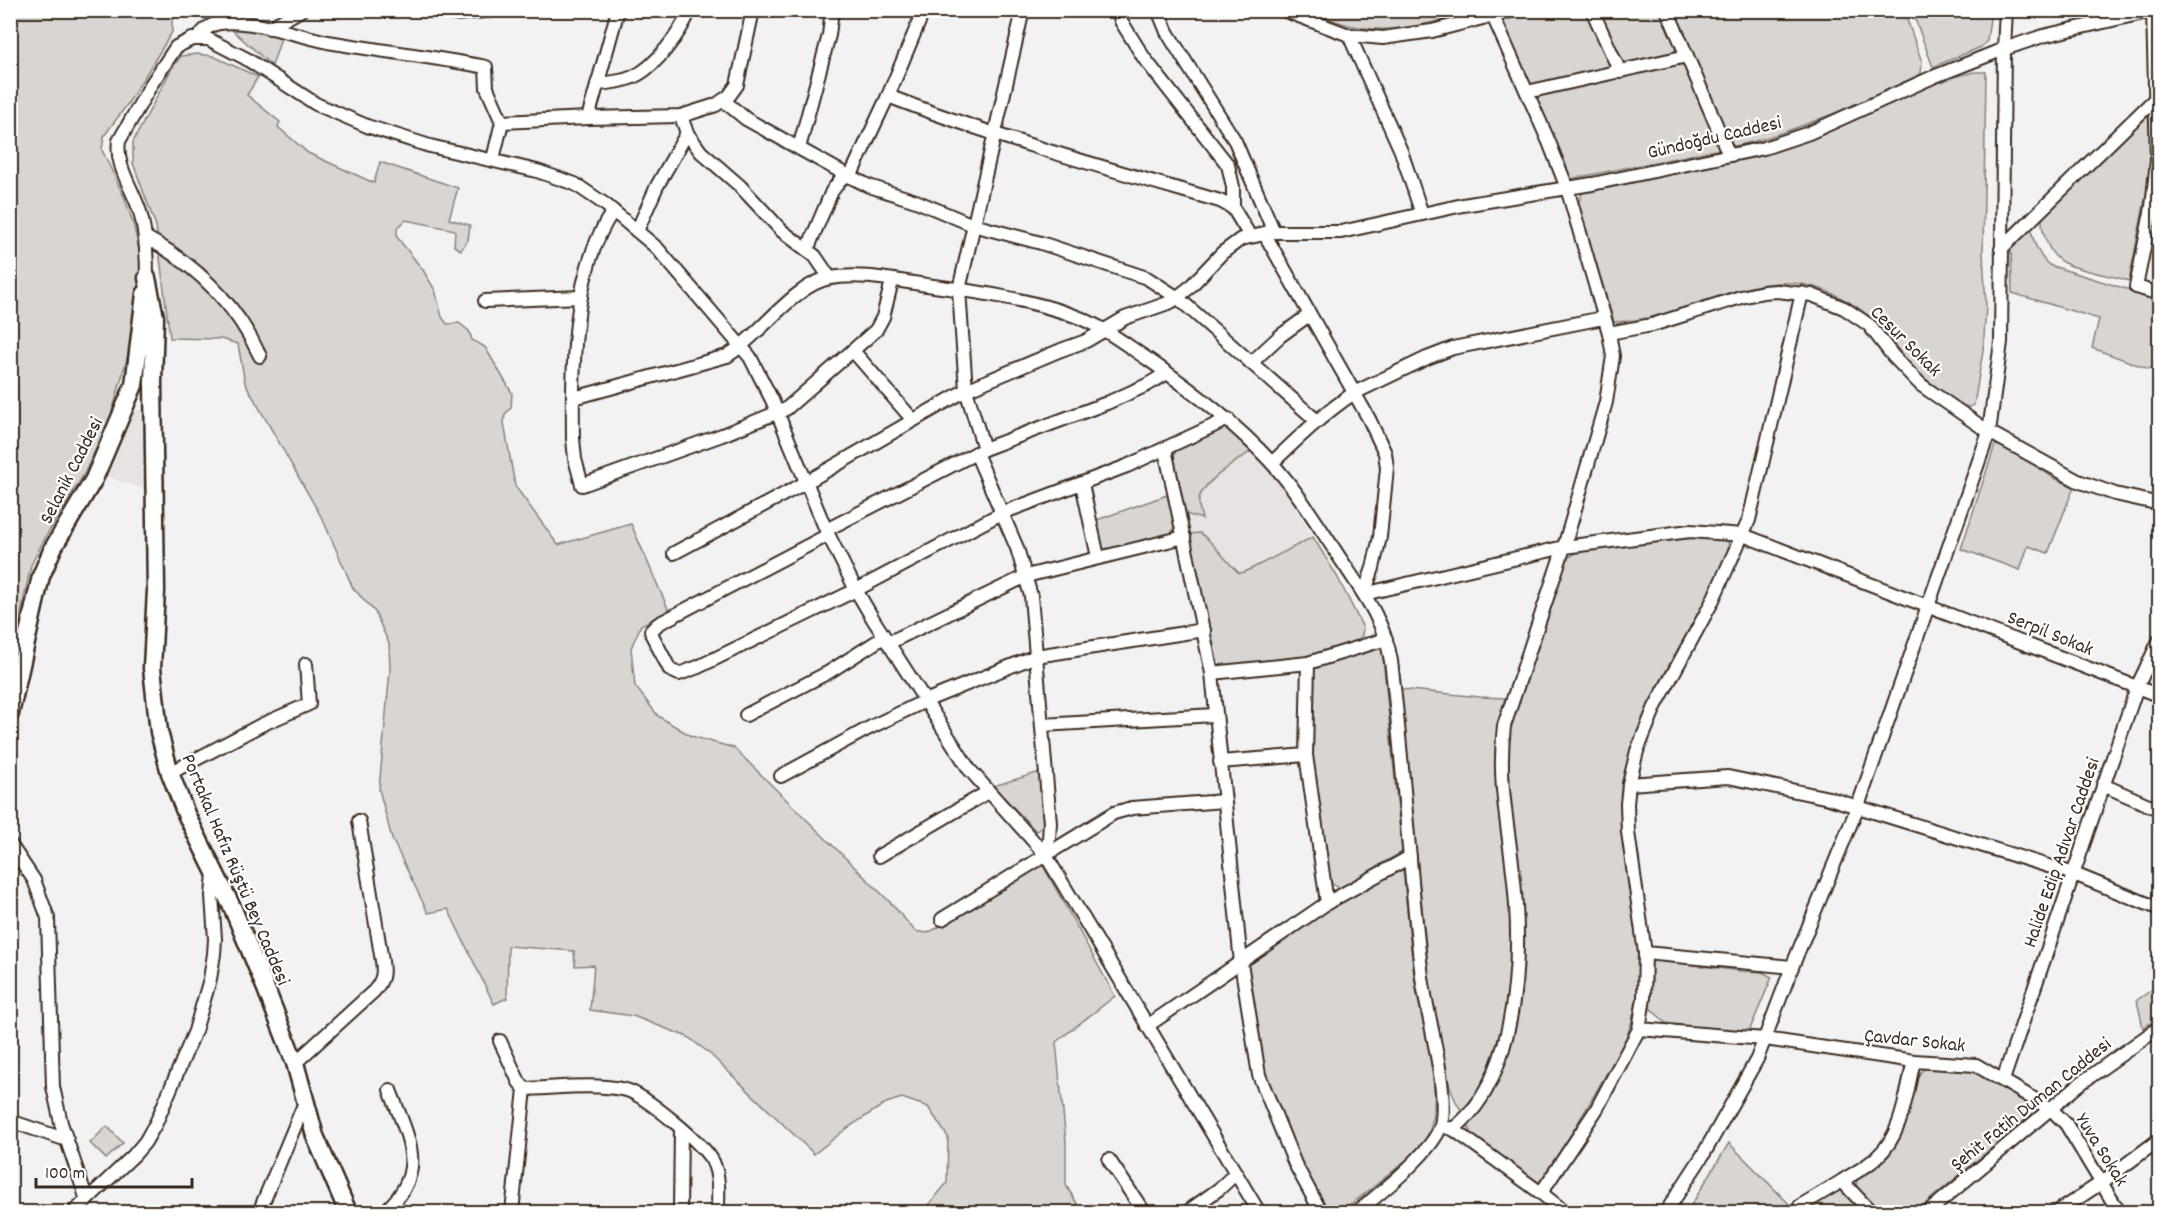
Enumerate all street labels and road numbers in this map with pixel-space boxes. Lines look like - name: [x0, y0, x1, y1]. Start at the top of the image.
- street label: Gündoğdu Caddesi: [1645, 110, 1785, 168]
- street label: Cesur Sokak: [1863, 300, 1947, 384]
- street label: Selanik Caddesi: [34, 413, 112, 530]
- street label: Serpil Sokak: [2003, 605, 2097, 665]
- street label: Portakal Hafız Rüştü Bey Caddesi: [173, 750, 296, 991]
- street label: Halide Edip Adıvar Caddesi: [2017, 754, 2109, 952]
- street label: Çavdar Sokak: [1863, 1023, 1967, 1061]
- street label: Şehit Fatih Duman Caddesi: [1945, 1031, 2119, 1179]
- street label: Yuva Sokak: [2067, 1109, 2134, 1193]

